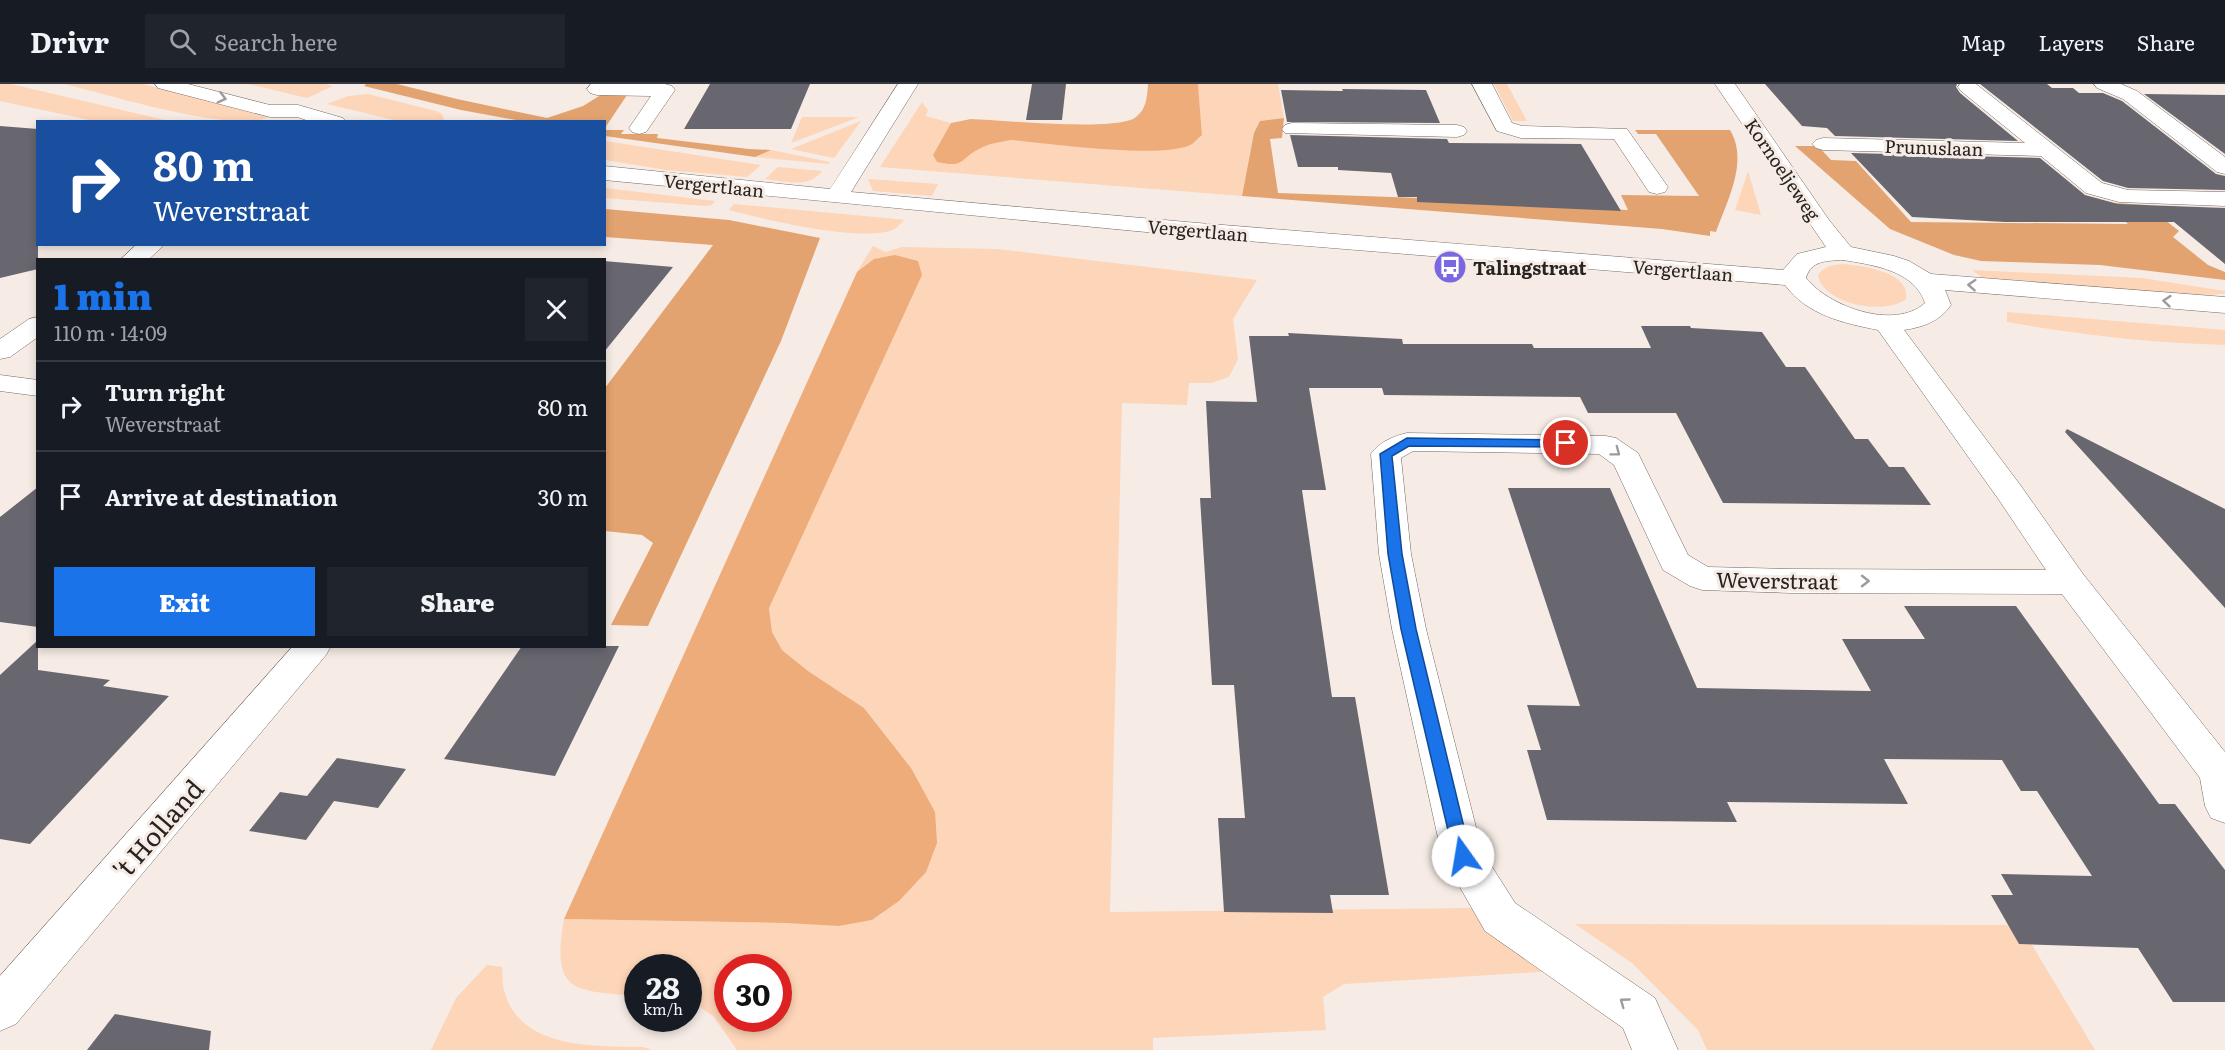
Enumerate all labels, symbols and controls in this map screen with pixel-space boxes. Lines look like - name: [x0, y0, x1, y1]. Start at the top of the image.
- search box: [145, 14, 565, 68]
- text: Drivr: [30, 20, 109, 62]
- icon: search: [166, 25, 199, 58]
- text: Search here: [214, 25, 337, 58]
- text: Map: [1961, 26, 2006, 57]
- text: Layers: [2039, 26, 2104, 57]
- text: Share: [2137, 26, 2195, 57]
- one-way arrow: [217, 91, 227, 104]
- street label: Kornoeljeweg: [1739, 112, 1828, 226]
- text: 80 m: [153, 132, 254, 194]
- street label: Prunuslaan: [1884, 132, 1984, 162]
- icon: right: [54, 144, 132, 222]
- street label: Vergertlaan: [662, 166, 766, 204]
- text: Weverstraat: [153, 189, 310, 229]
- street label: Vergertlaan: [1147, 212, 1250, 248]
- bus stop icon: Talingstraat: [1432, 249, 1468, 285]
- street label: Vergertlaan: [1632, 252, 1735, 288]
- place label: Talingstraat: [1473, 254, 1587, 281]
- text: 1 min: [54, 268, 152, 321]
- button: close: [525, 278, 588, 341]
- one-way arrow: [1968, 278, 1977, 291]
- one-way arrow: [2162, 294, 2171, 307]
- text: 110 m · 14:09: [54, 317, 167, 347]
- text: Turn right: [105, 375, 225, 408]
- icon: right: [54, 390, 87, 423]
- text: 80 m: [537, 390, 588, 423]
- text: Weverstraat: [105, 408, 221, 438]
- pin: [1540, 417, 1591, 468]
- icon: arrive: [1549, 426, 1582, 459]
- one-way arrow: [1609, 445, 1620, 456]
- icon: arrive: [54, 480, 87, 513]
- text: Arrive at destination: [105, 480, 338, 513]
- text: 30 m: [538, 480, 588, 513]
- street label: Weverstraat: [1716, 562, 1839, 596]
- button: Exit: [54, 567, 315, 636]
- button: Share: [327, 567, 588, 636]
- one-way arrow: [1861, 575, 1870, 587]
- street label: 't Holland: [102, 769, 212, 887]
- position arrow: [1431, 824, 1495, 888]
- speed limit sign: 30: [714, 954, 792, 1032]
- text: 28: [646, 964, 680, 1008]
- text: km/h: [643, 997, 683, 1020]
- one-way arrow: [1620, 999, 1631, 1010]

